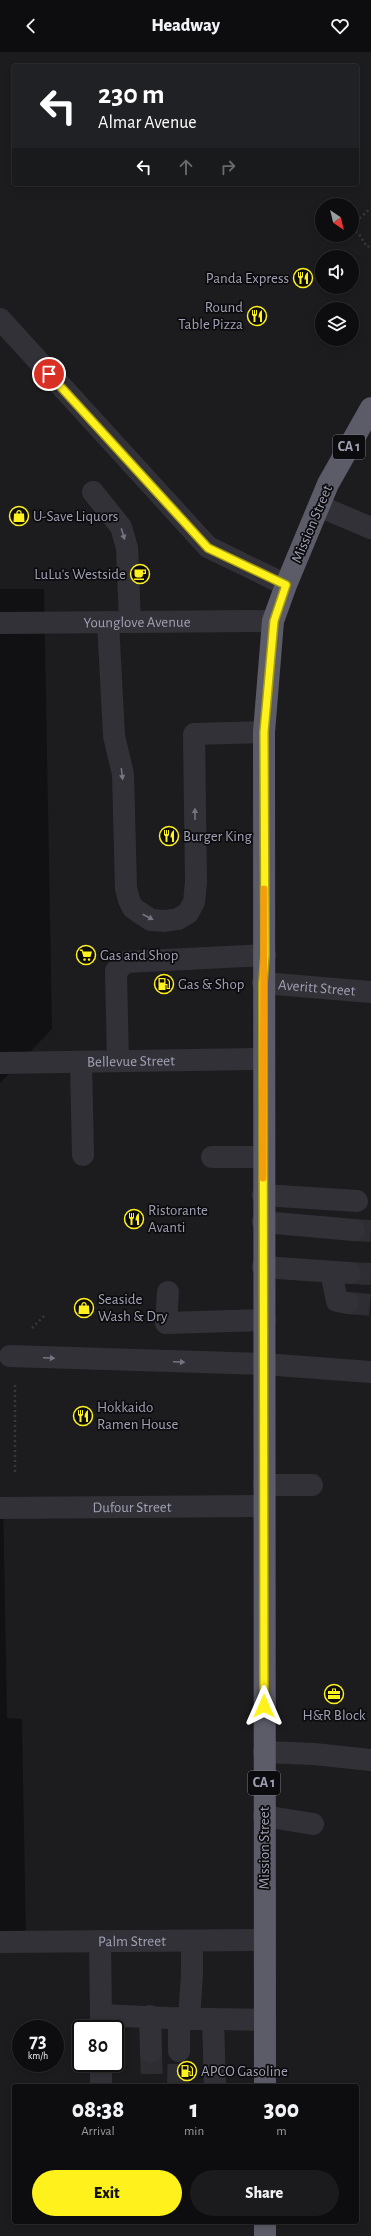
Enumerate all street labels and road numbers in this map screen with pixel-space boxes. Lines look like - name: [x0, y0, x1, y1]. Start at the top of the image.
- road number: CA 1: [333, 435, 365, 459]
- street label: Mission Street: [289, 483, 335, 565]
- street label: Younglove Avenue: [83, 614, 191, 630]
- street label: Averitt Street: [278, 977, 356, 998]
- street label: Bellevue Street: [87, 1053, 175, 1069]
- street label: Dufour Street: [92, 1499, 172, 1515]
- road number: CA 1: [248, 1771, 280, 1795]
- street label: Mission Street: [257, 1806, 272, 1889]
- street label: Palm Street: [98, 1933, 166, 1949]

